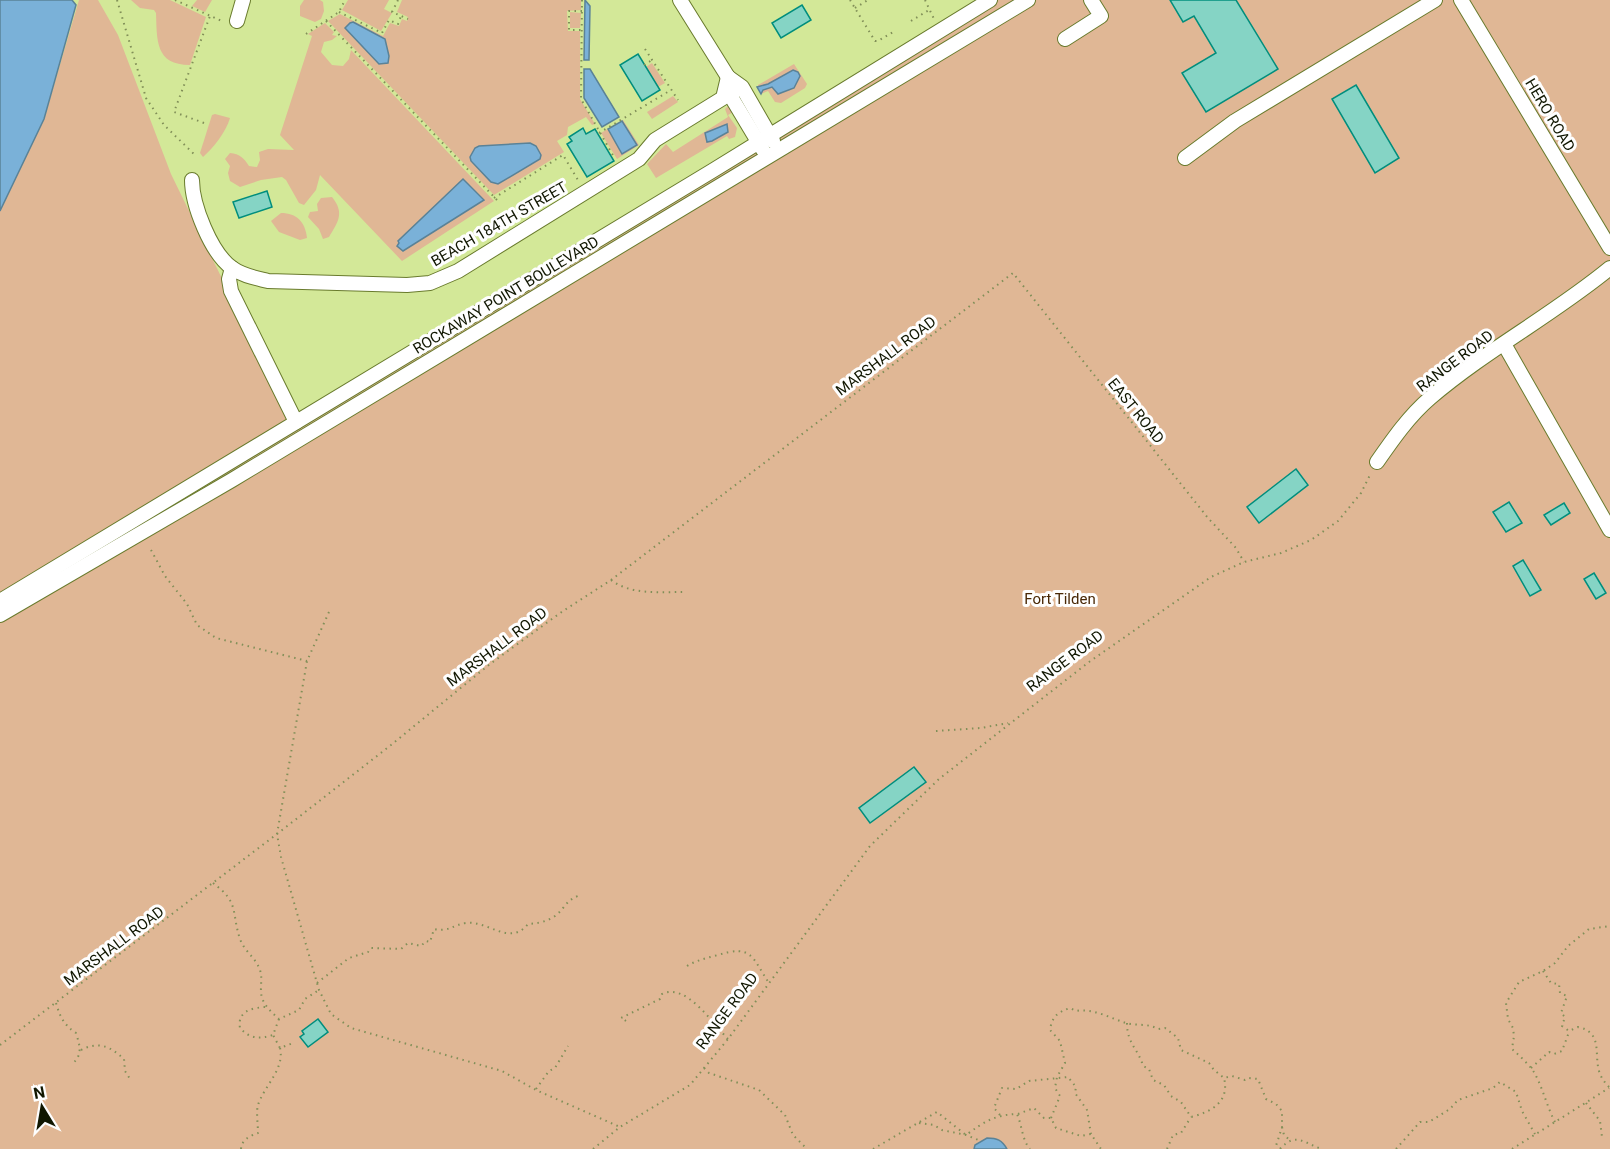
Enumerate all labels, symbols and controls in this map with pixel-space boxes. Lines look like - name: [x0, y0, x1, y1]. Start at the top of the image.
- street label: HERO ROAD: [1521, 75, 1579, 155]
- street label: BEACH 184TH STREET: [428, 178, 570, 270]
- street label: ROCKAWAY POINT BOULEVARD: [410, 232, 602, 358]
- street label: MARSHALL ROAD: [832, 312, 940, 400]
- street label: RANGE ROAD: [1413, 326, 1497, 396]
- street label: EAST ROAD: [1104, 375, 1168, 447]
- park label: Fort Tilden: [1024, 590, 1096, 608]
- street label: MARSHALL ROAD: [443, 603, 551, 691]
- street label: RANGE ROAD: [1023, 626, 1107, 696]
- street label: MARSHALL ROAD: [60, 902, 168, 990]
- street label: RANGE ROAD: [692, 969, 762, 1053]
- north arrow: [12, 1077, 72, 1137]
- text: N: [32, 1082, 47, 1103]

